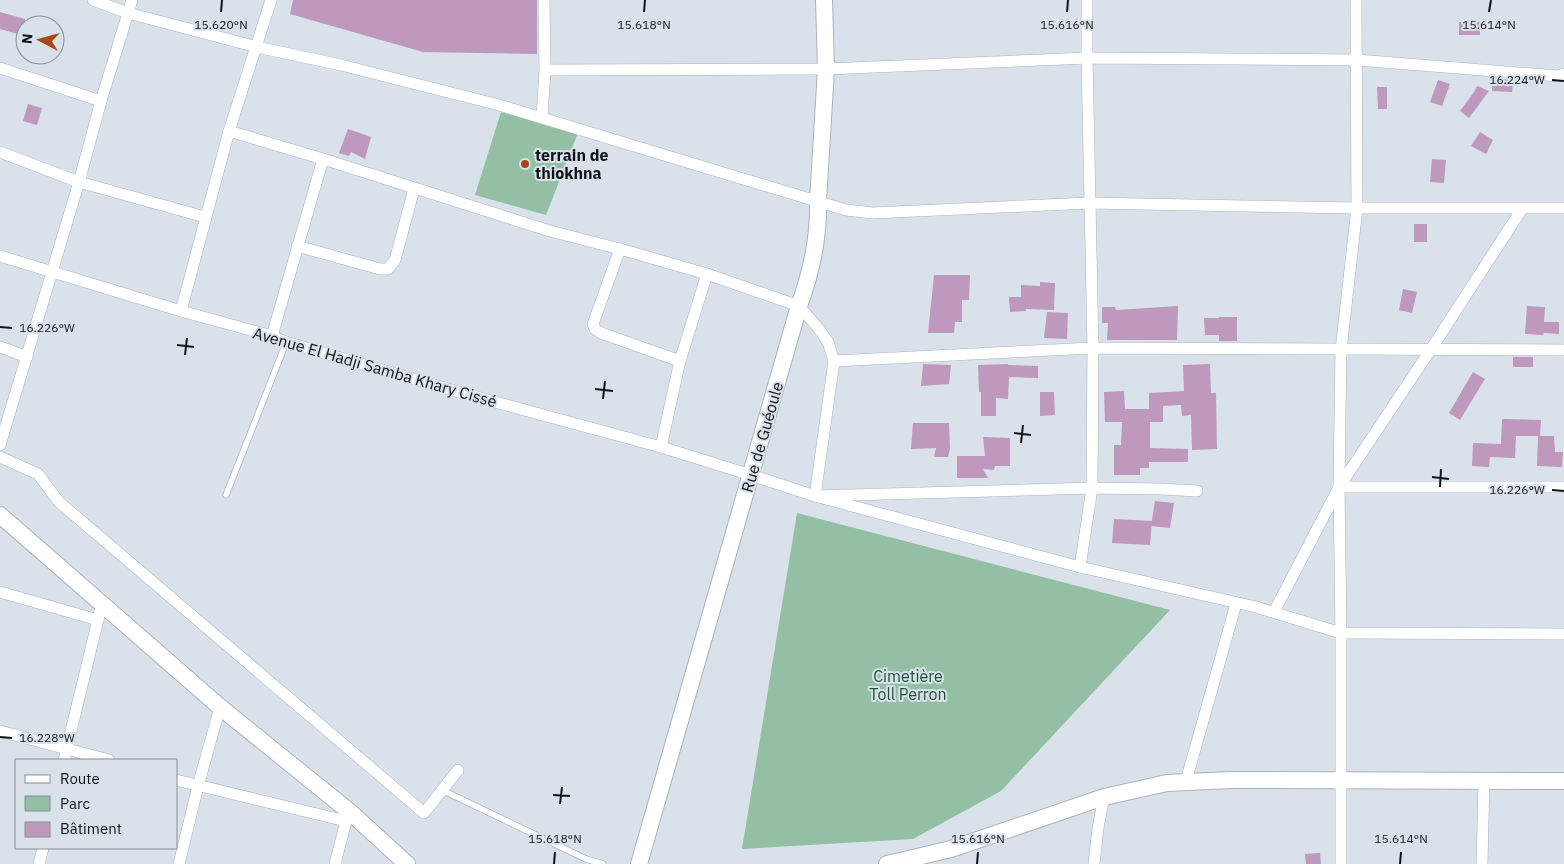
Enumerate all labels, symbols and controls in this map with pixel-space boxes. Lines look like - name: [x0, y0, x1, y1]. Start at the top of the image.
- north arrow: [15, 15, 65, 65]
- text: 15.620°N: [194, 17, 248, 32]
- text: 15.618°N: [617, 17, 671, 32]
- text: 15.616°N: [1040, 17, 1094, 32]
- text: 15.614°N: [1462, 17, 1516, 32]
- text: N: [18, 33, 37, 45]
- text: 16.224°W: [1489, 72, 1545, 87]
- place label: terrain de thiokhna: [535, 145, 608, 183]
- marker: terrain de thiokhna: [519, 158, 531, 170]
- text: 16.226°W: [19, 320, 75, 335]
- street label: Avenue El Hadji Samba Khary Cissé: [251, 323, 499, 412]
- street label: Rue de Guéoule: [737, 379, 787, 495]
- text: 16.226°W: [1489, 482, 1545, 497]
- park label: Cimetière Toll Perron: [869, 666, 947, 704]
- text: 16.228°W: [19, 730, 75, 745]
- legend: [15, 759, 178, 849]
- text: Route: [60, 769, 100, 788]
- text: Parc: [60, 794, 90, 813]
- text: Bâtiment: [60, 819, 122, 838]
- text: 15.618°N: [528, 831, 582, 846]
- text: 15.616°N: [951, 831, 1005, 846]
- text: 15.614°N: [1374, 831, 1428, 846]

